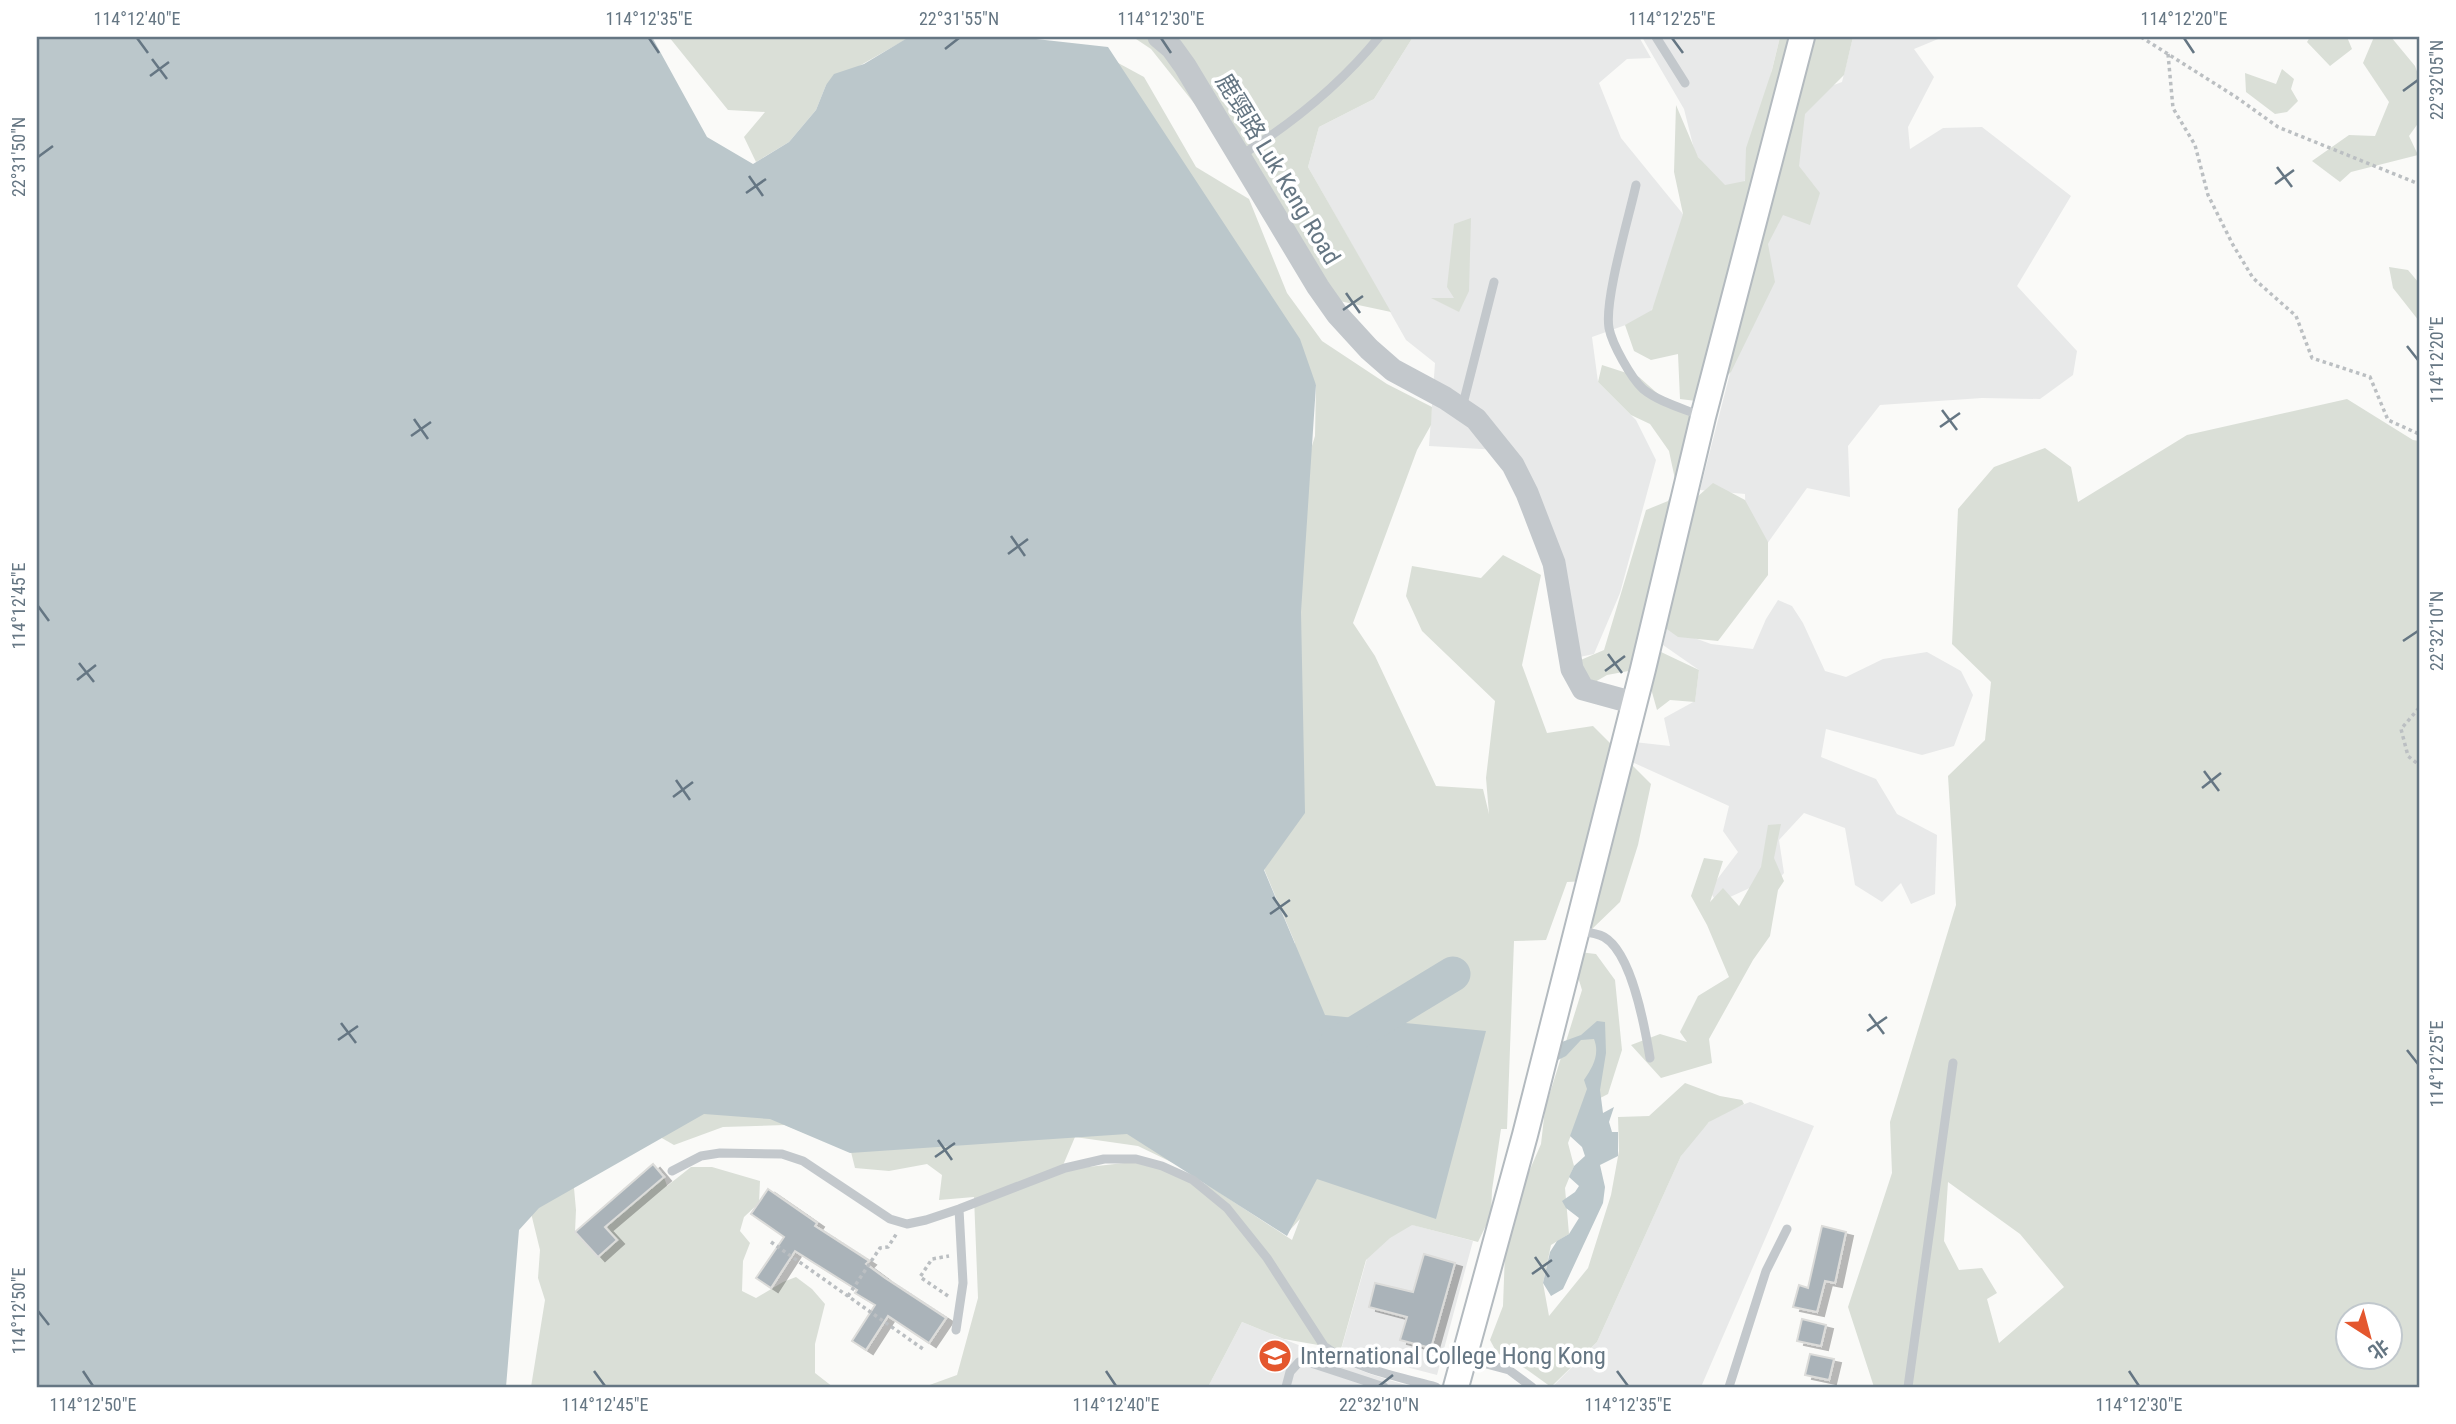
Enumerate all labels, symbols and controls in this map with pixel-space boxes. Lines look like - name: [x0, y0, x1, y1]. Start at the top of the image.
- text: 114°12'40"E: [94, 8, 180, 29]
- text: 114°12'35"E: [606, 8, 692, 29]
- text: 22°31'55"N: [919, 8, 999, 29]
- text: 114°12'30"E: [1118, 8, 1204, 29]
- text: 114°12'25"E: [1629, 8, 1715, 29]
- text: 114°12'20"E: [2141, 8, 2227, 29]
- text: 22°32'05"N: [2426, 40, 2447, 120]
- street label: 鹿頸路 Luk Keng Road: [1210, 69, 1346, 269]
- text: 22°31'50"N: [8, 117, 29, 197]
- text: 114°12'20"E: [2426, 317, 2447, 403]
- text: 114°12'45"E: [8, 563, 29, 649]
- text: 22°32'10"N: [2426, 591, 2447, 671]
- text: 114°12'25"E: [2426, 1021, 2447, 1107]
- text: 114°12'50"E: [8, 1268, 29, 1354]
- north arrow: [2334, 1302, 2404, 1372]
- text: 北: [2364, 1334, 2393, 1364]
- school or university icon: International College Hong Kong: [1256, 1337, 1294, 1375]
- place label: International College Hong Kong: [1300, 1342, 1606, 1370]
- text: 114°12'50"E: [50, 1394, 136, 1415]
- text: 114°12'45"E: [562, 1394, 648, 1415]
- text: 114°12'40"E: [1073, 1394, 1159, 1415]
- text: 22°32'10"N: [1339, 1394, 1419, 1415]
- text: 114°12'35"E: [1585, 1394, 1671, 1415]
- text: 114°12'30"E: [2096, 1394, 2182, 1415]

